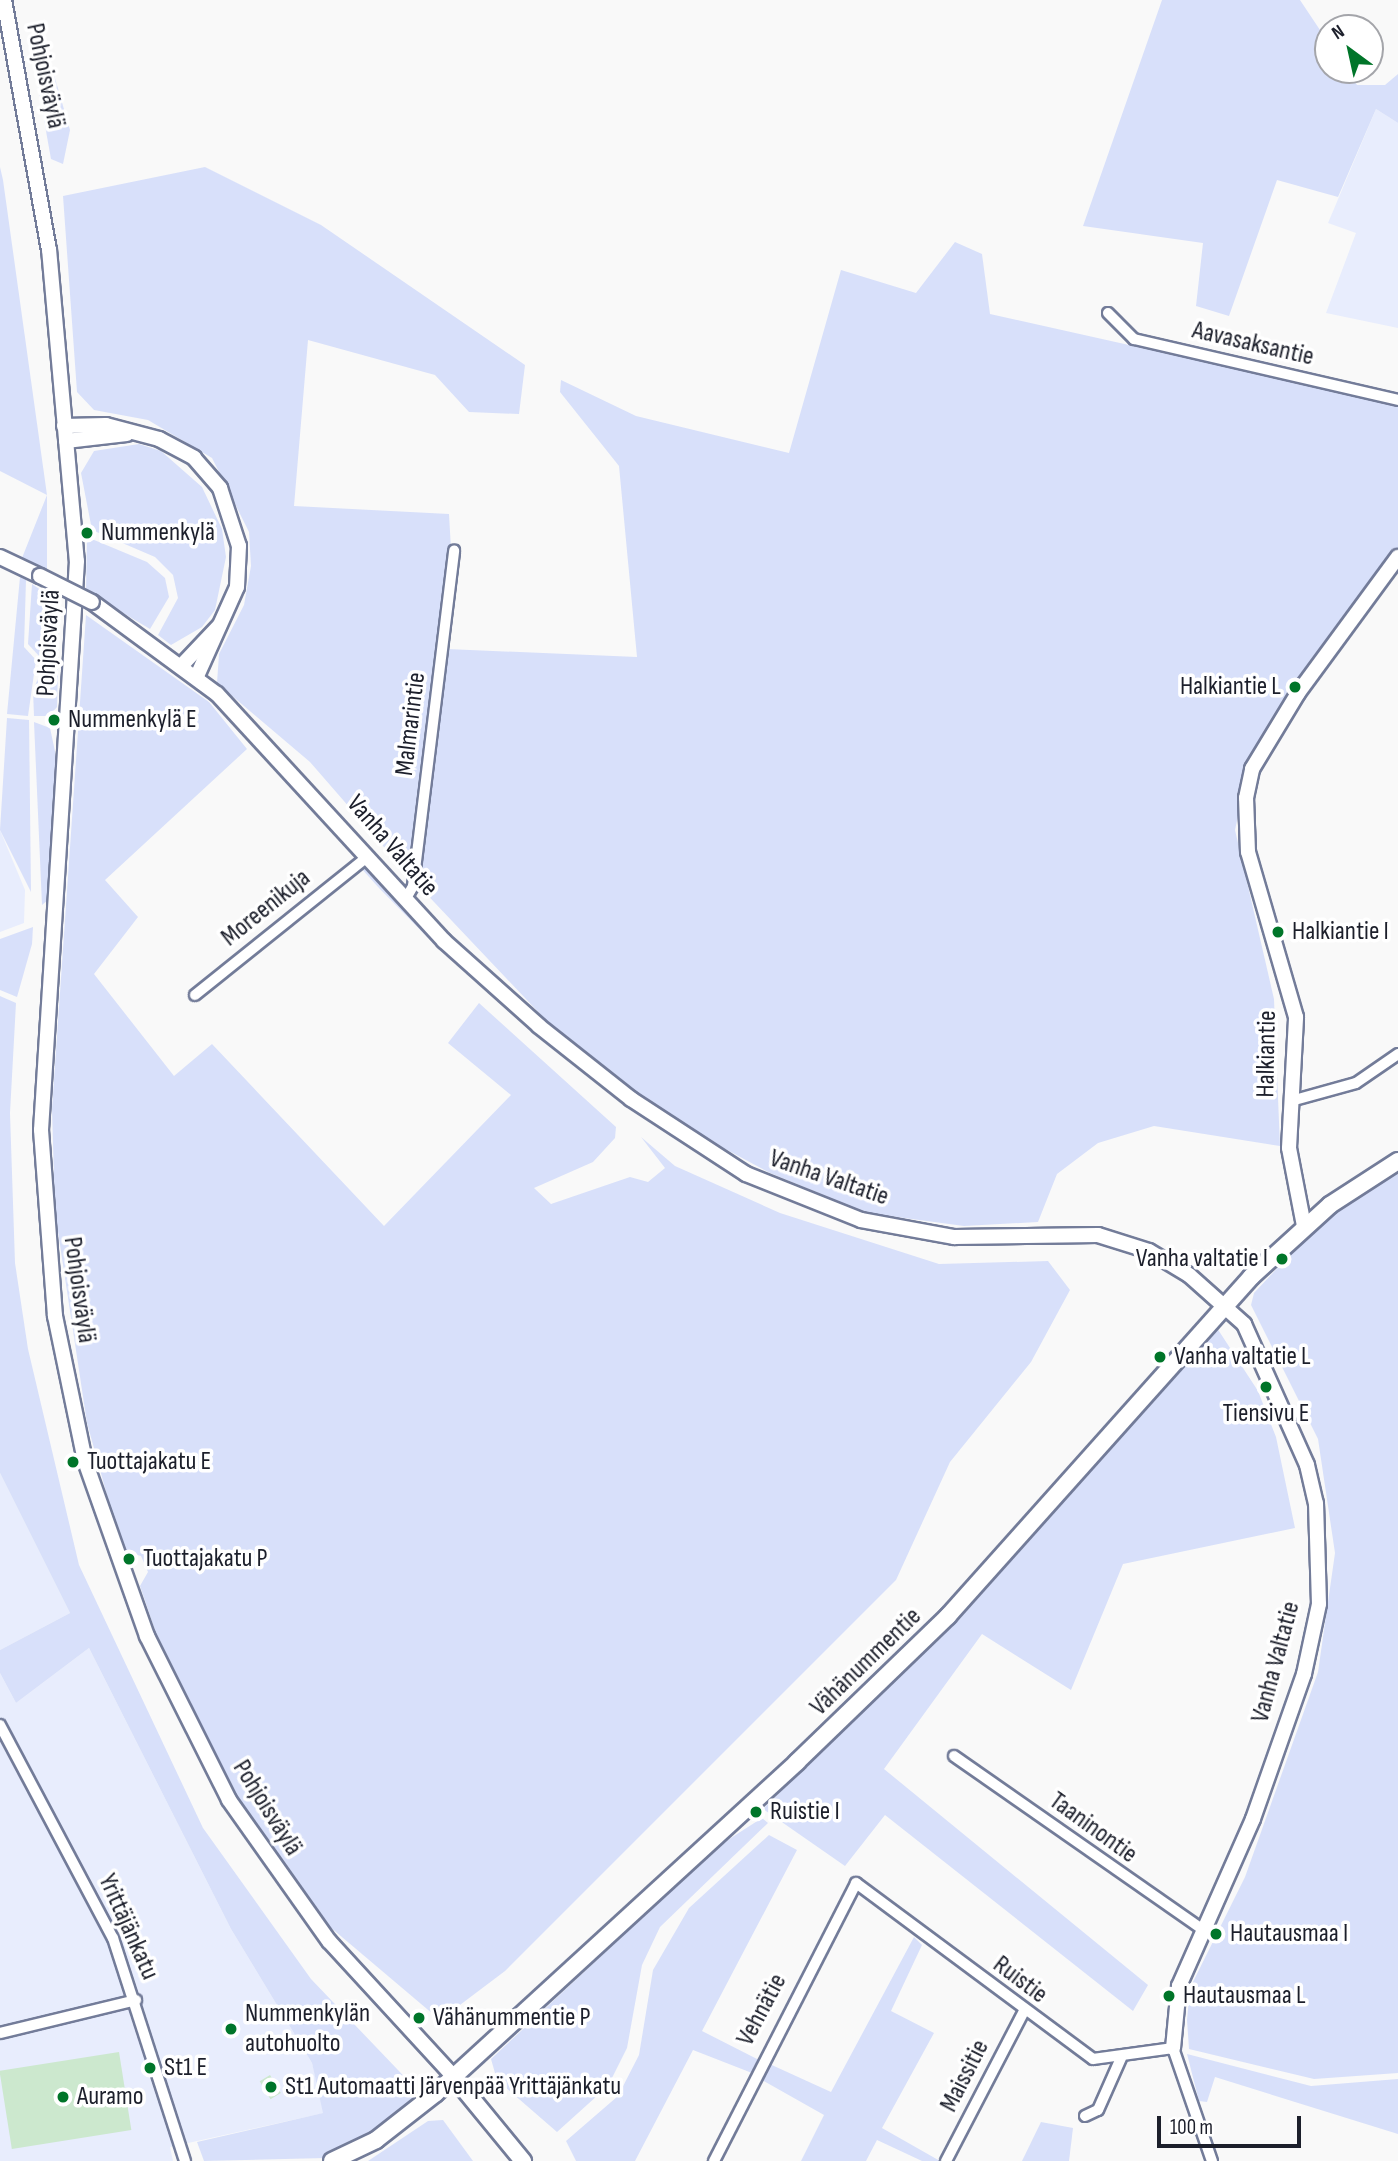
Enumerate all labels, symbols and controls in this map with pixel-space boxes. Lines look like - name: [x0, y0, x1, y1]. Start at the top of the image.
- north arrow: [1314, 14, 1384, 84]
- text: N: [1328, 20, 1349, 45]
- street label: Pohjoisväylä: [19, 21, 71, 131]
- street label: Aavasaksantie: [1189, 315, 1317, 373]
- place label: Nummenkylä: [101, 517, 215, 549]
- marker: Nummenkylä: [79, 525, 95, 541]
- street label: Pohjoisväylä: [31, 589, 67, 697]
- street label: Malmarintie: [389, 671, 433, 777]
- place label: Halkiantie L: [1180, 671, 1281, 703]
- marker: Halkiantie L: [1287, 679, 1303, 695]
- place label: Nummenkylä E: [68, 704, 197, 736]
- marker: Nummenkylä E: [46, 712, 62, 728]
- street label: Vanha Valtatie: [340, 789, 444, 903]
- street label: Moreenikuja: [215, 863, 317, 953]
- place label: Halkiantie I: [1292, 916, 1389, 948]
- marker: Halkiantie I: [1270, 924, 1286, 940]
- street label: Halkiantie: [1251, 1010, 1283, 1098]
- street label: Vanha Valtatie: [765, 1143, 893, 1213]
- street label: Pohjoisväylä: [56, 1235, 102, 1345]
- place label: Vanha valtatie I: [1136, 1243, 1268, 1275]
- marker: Vanha valtatie I: [1274, 1251, 1290, 1267]
- place label: Vanha valtatie L: [1174, 1341, 1311, 1373]
- marker: Vanha valtatie L: [1152, 1349, 1168, 1365]
- marker: Tiensivu E: [1258, 1379, 1274, 1395]
- place label: Tiensivu E: [1223, 1398, 1309, 1430]
- place label: Tuottajakatu E: [87, 1446, 211, 1478]
- marker: Tuottajakatu E: [65, 1454, 81, 1470]
- place label: Tuottajakatu P: [143, 1543, 268, 1575]
- marker: Tuottajakatu P: [121, 1551, 137, 1567]
- street label: Vanha Valtatie: [1245, 1598, 1307, 1726]
- street label: Vähänummentie: [804, 1601, 928, 1723]
- street label: Pohjoisväylä: [225, 1754, 309, 1862]
- street label: Taaninontie: [1043, 1786, 1143, 1870]
- place label: Ruistie I: [770, 1796, 840, 1828]
- marker: Ruistie I: [748, 1804, 764, 1820]
- street label: Yrittäjänkatu: [91, 1869, 165, 1985]
- place label: Hautausmaa I: [1230, 1918, 1348, 1950]
- marker: Hautausmaa I: [1208, 1926, 1224, 1942]
- street label: Ruistie: [987, 1949, 1053, 2011]
- street label: Vehnätie: [730, 1969, 794, 2051]
- place label: Hautausmaa L: [1183, 1980, 1306, 2012]
- marker: Hautausmaa L: [1161, 1988, 1177, 2004]
- place label: Nummenkylän autohuolto: [245, 1998, 370, 2060]
- place label: Vähänummentie P: [433, 2002, 591, 2034]
- marker: Vähänummentie P: [411, 2010, 427, 2026]
- marker: Nummenkylän autohuolto: [223, 2021, 239, 2037]
- street label: Maissitie: [934, 2035, 996, 2117]
- place label: St1 E: [164, 2052, 207, 2084]
- marker: St1 E: [142, 2060, 158, 2076]
- place label: St1 Automaatti Järvenpää Yrittäjänkatu: [285, 2071, 621, 2103]
- marker: St1 Automaatti Järvenpää Yrittäjänkatu: [263, 2079, 279, 2095]
- place label: Auramo: [77, 2081, 144, 2113]
- marker: Auramo: [55, 2089, 71, 2105]
- scale bar: [1160, 2102, 1304, 2146]
- text: 100 m: [1170, 2115, 1213, 2140]

